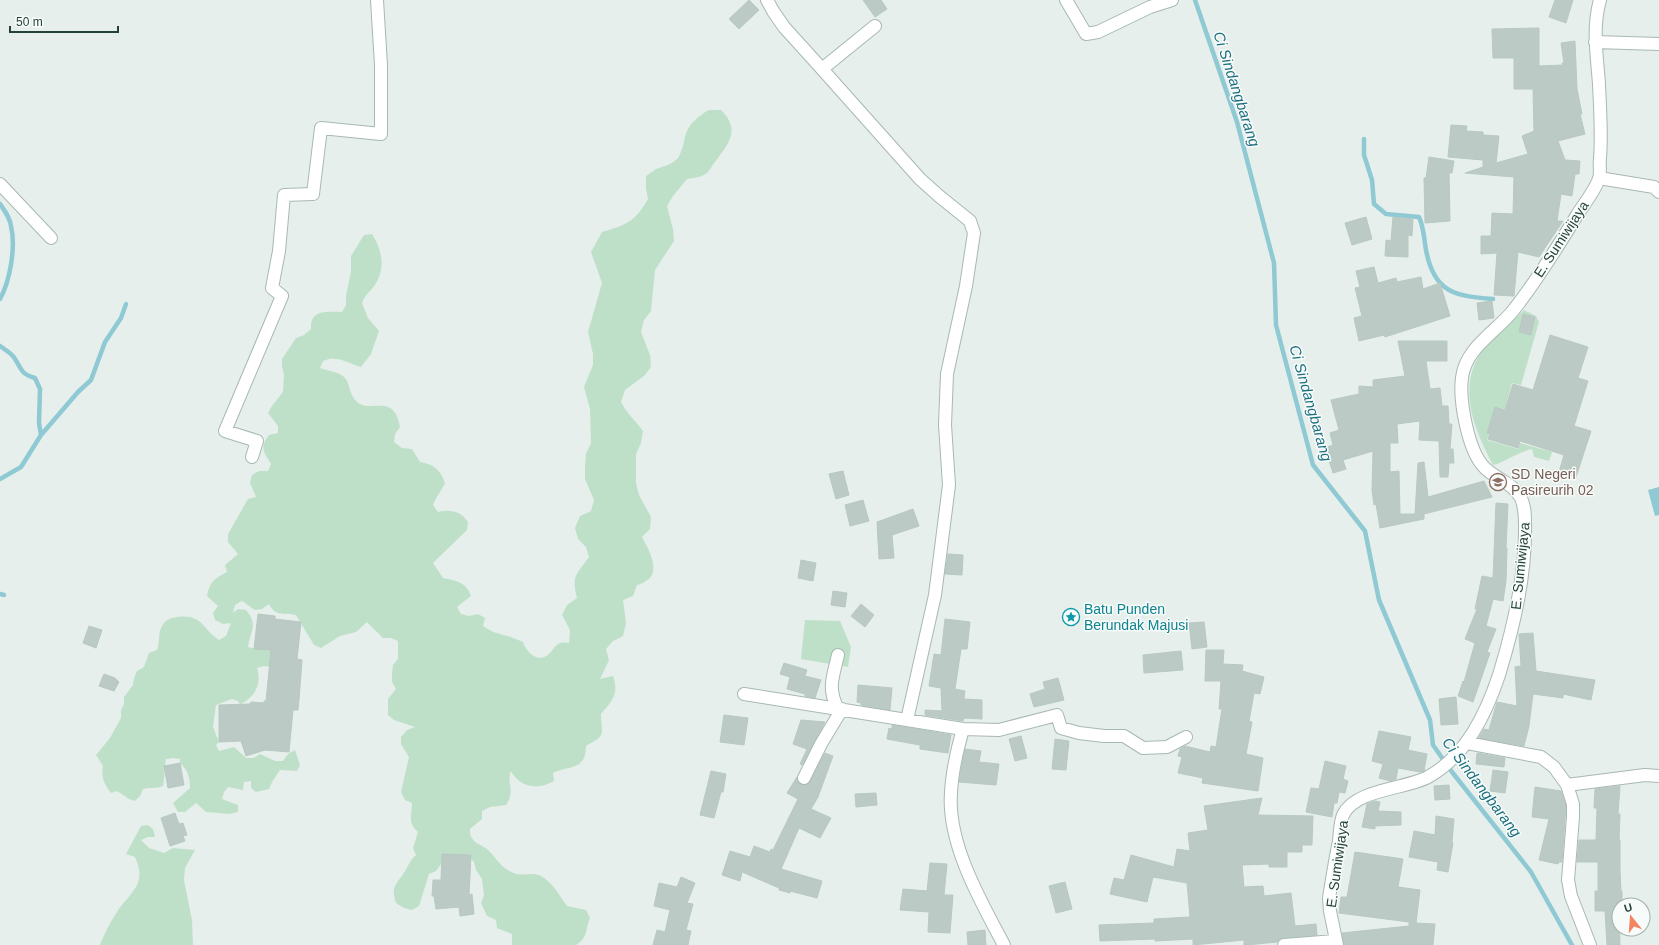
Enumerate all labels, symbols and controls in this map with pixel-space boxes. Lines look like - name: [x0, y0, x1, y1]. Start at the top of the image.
- scale bar: [10, 8, 118, 34]
- text: 50 m: [16, 15, 43, 29]
- water label: Ci Sindangbarang: [1210, 29, 1264, 149]
- street label: E. Sumiwijaya: [1530, 198, 1592, 280]
- water label: Ci Sindangbarang: [1286, 343, 1336, 464]
- place label: SD Negeri Pasireurih 02: [1511, 466, 1594, 498]
- school or university icon: SD Negeri Pasireurih 02: [1488, 472, 1508, 492]
- street label: E. Sumiwijaya: [1507, 521, 1533, 611]
- place label: Batu Punden Berundak Majusi: [1084, 601, 1188, 633]
- place icon: Batu Punden Berundak Majusi: [1061, 607, 1081, 627]
- water label: Ci Sindangbarang: [1439, 734, 1525, 841]
- street label: E. Sumiwijaya: [1323, 819, 1351, 909]
- north arrow: [1611, 897, 1651, 937]
- text: U: [1623, 901, 1634, 914]

